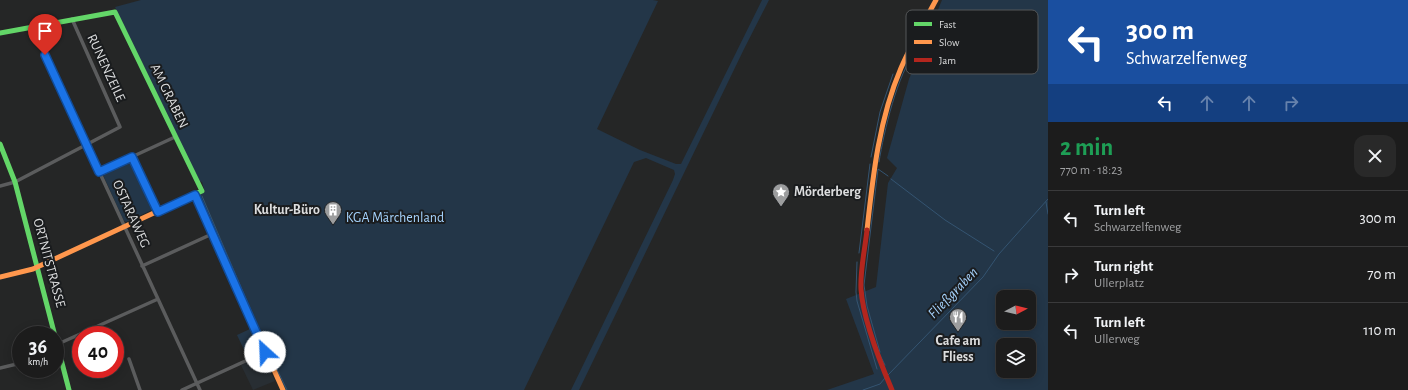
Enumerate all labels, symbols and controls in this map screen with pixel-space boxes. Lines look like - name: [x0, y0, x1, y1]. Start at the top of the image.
- legend: [906, 10, 1038, 74]
- pin: [28, 14, 62, 55]
- icon: left: [1060, 16, 1112, 68]
- text: 300 m: [1126, 17, 1194, 45]
- text: Fast: [939, 19, 957, 30]
- icon: arrive: [34, 20, 56, 42]
- street label: RUNENZEILE: [84, 32, 128, 104]
- text: Slow: [939, 37, 960, 48]
- text: Schwarzelfenweg: [1126, 50, 1247, 68]
- text: Jam: [939, 55, 956, 66]
- street label: AM GRABEN: [147, 62, 191, 130]
- icon: left: [1154, 92, 1176, 114]
- icon: ahead: [1196, 92, 1218, 114]
- icon: ahead: [1238, 92, 1260, 114]
- icon: right: [1280, 92, 1302, 114]
- button: close: [1354, 135, 1396, 177]
- text: 2 min: [1060, 136, 1113, 160]
- text: 770 m · 18:23: [1060, 164, 1122, 177]
- street label: OSTARAWEG: [110, 178, 152, 250]
- place icon: Mörderberg: [771, 182, 791, 207]
- place label: Mörderberg: [794, 185, 862, 199]
- building icon: Kultur-Büro: [323, 200, 343, 225]
- place label: Kultur-Büro: [254, 203, 320, 217]
- text: Turn left: [1094, 203, 1145, 218]
- icon: left: [1060, 208, 1082, 230]
- park label: KGA Märchenland: [346, 211, 444, 225]
- text: 300 m: [1360, 211, 1396, 226]
- street label: ORTNITSTRASSE: [30, 217, 68, 309]
- text: Schwarzelfenweg: [1094, 221, 1181, 234]
- text: Turn right: [1094, 259, 1153, 274]
- icon: right: [1060, 264, 1082, 286]
- water label: Fließgraben: [925, 265, 981, 321]
- text: 70 m: [1367, 267, 1396, 282]
- text: Ullerplatz: [1094, 277, 1144, 290]
- north arrow: [996, 290, 1036, 330]
- map controls: [996, 290, 1036, 378]
- restaurant icon: Cafe am Fliess: [948, 307, 968, 332]
- text: Turn left: [1094, 315, 1145, 330]
- icon: left: [1060, 320, 1082, 342]
- text: 110 m: [1363, 323, 1396, 338]
- speed limit sign: 40: [72, 326, 124, 378]
- position arrow: [244, 331, 286, 373]
- text: Ullerweg: [1094, 333, 1140, 346]
- place label: Cafe am Fliess: [936, 334, 980, 364]
- text: 36: [29, 337, 47, 357]
- button: layers: [996, 338, 1036, 378]
- text: km/h: [28, 357, 48, 367]

